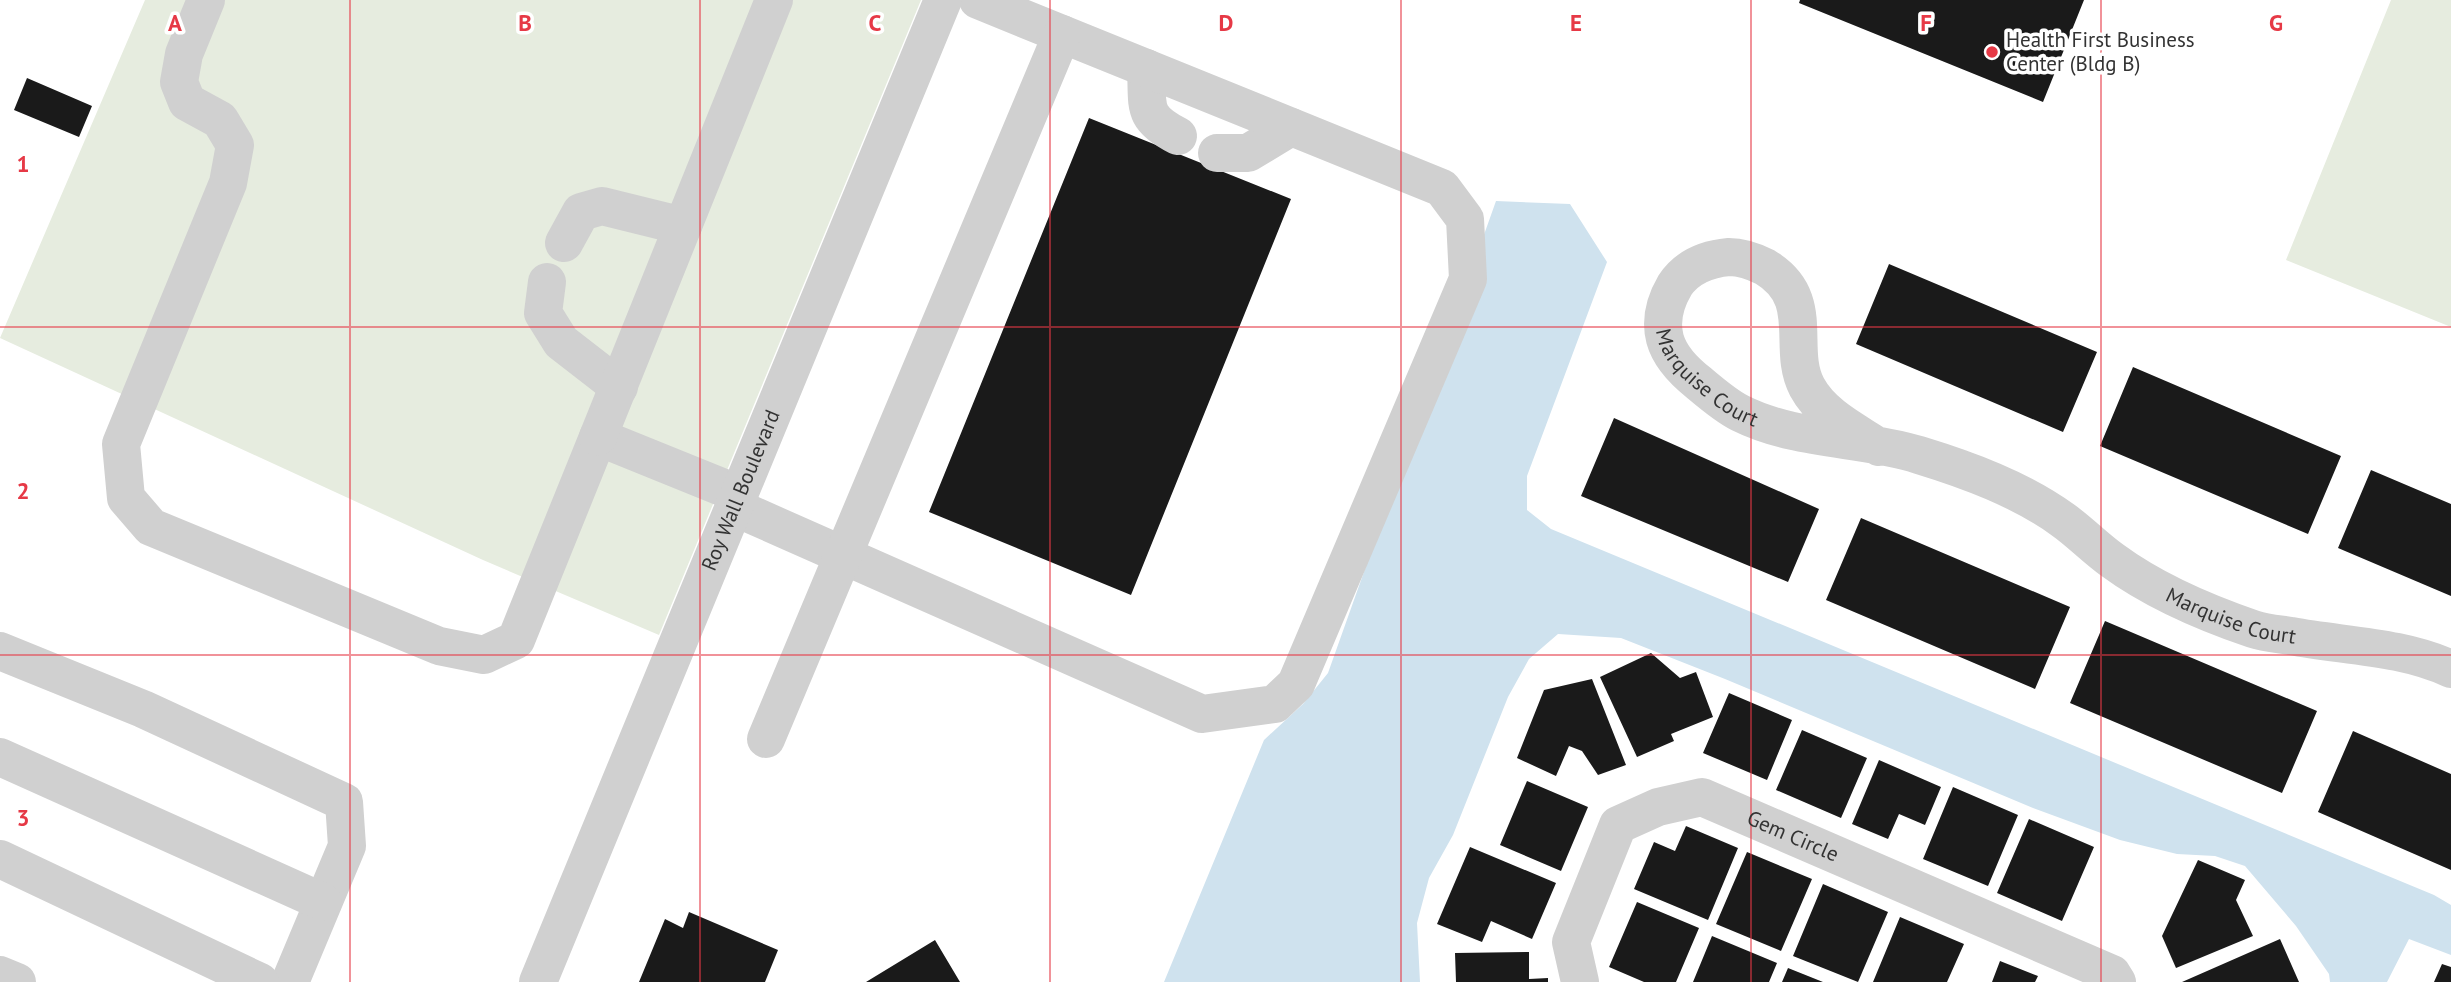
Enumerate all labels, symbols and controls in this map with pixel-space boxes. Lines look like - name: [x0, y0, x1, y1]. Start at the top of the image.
- text: A: [168, 8, 182, 37]
- text: B: [518, 8, 532, 37]
- text: C: [869, 8, 882, 37]
- text: D: [1219, 8, 1233, 37]
- text: E: [1570, 8, 1582, 37]
- text: F: [1920, 8, 1932, 37]
- text: G: [2269, 8, 2283, 37]
- place label: Health First Business Center (Bldg B): [2006, 26, 2195, 77]
- marker: Health First Business Center (Bldg B): [1984, 44, 2000, 60]
- text: 1: [16, 149, 30, 178]
- street label: Marquise Court: [1650, 326, 1762, 433]
- street label: Roy Wall Boulevard: [695, 405, 786, 575]
- text: 2: [16, 476, 30, 505]
- street label: Marquise Court: [2162, 581, 2298, 650]
- text: 3: [16, 803, 30, 832]
- street label: Gem Circle: [1743, 804, 1843, 867]

